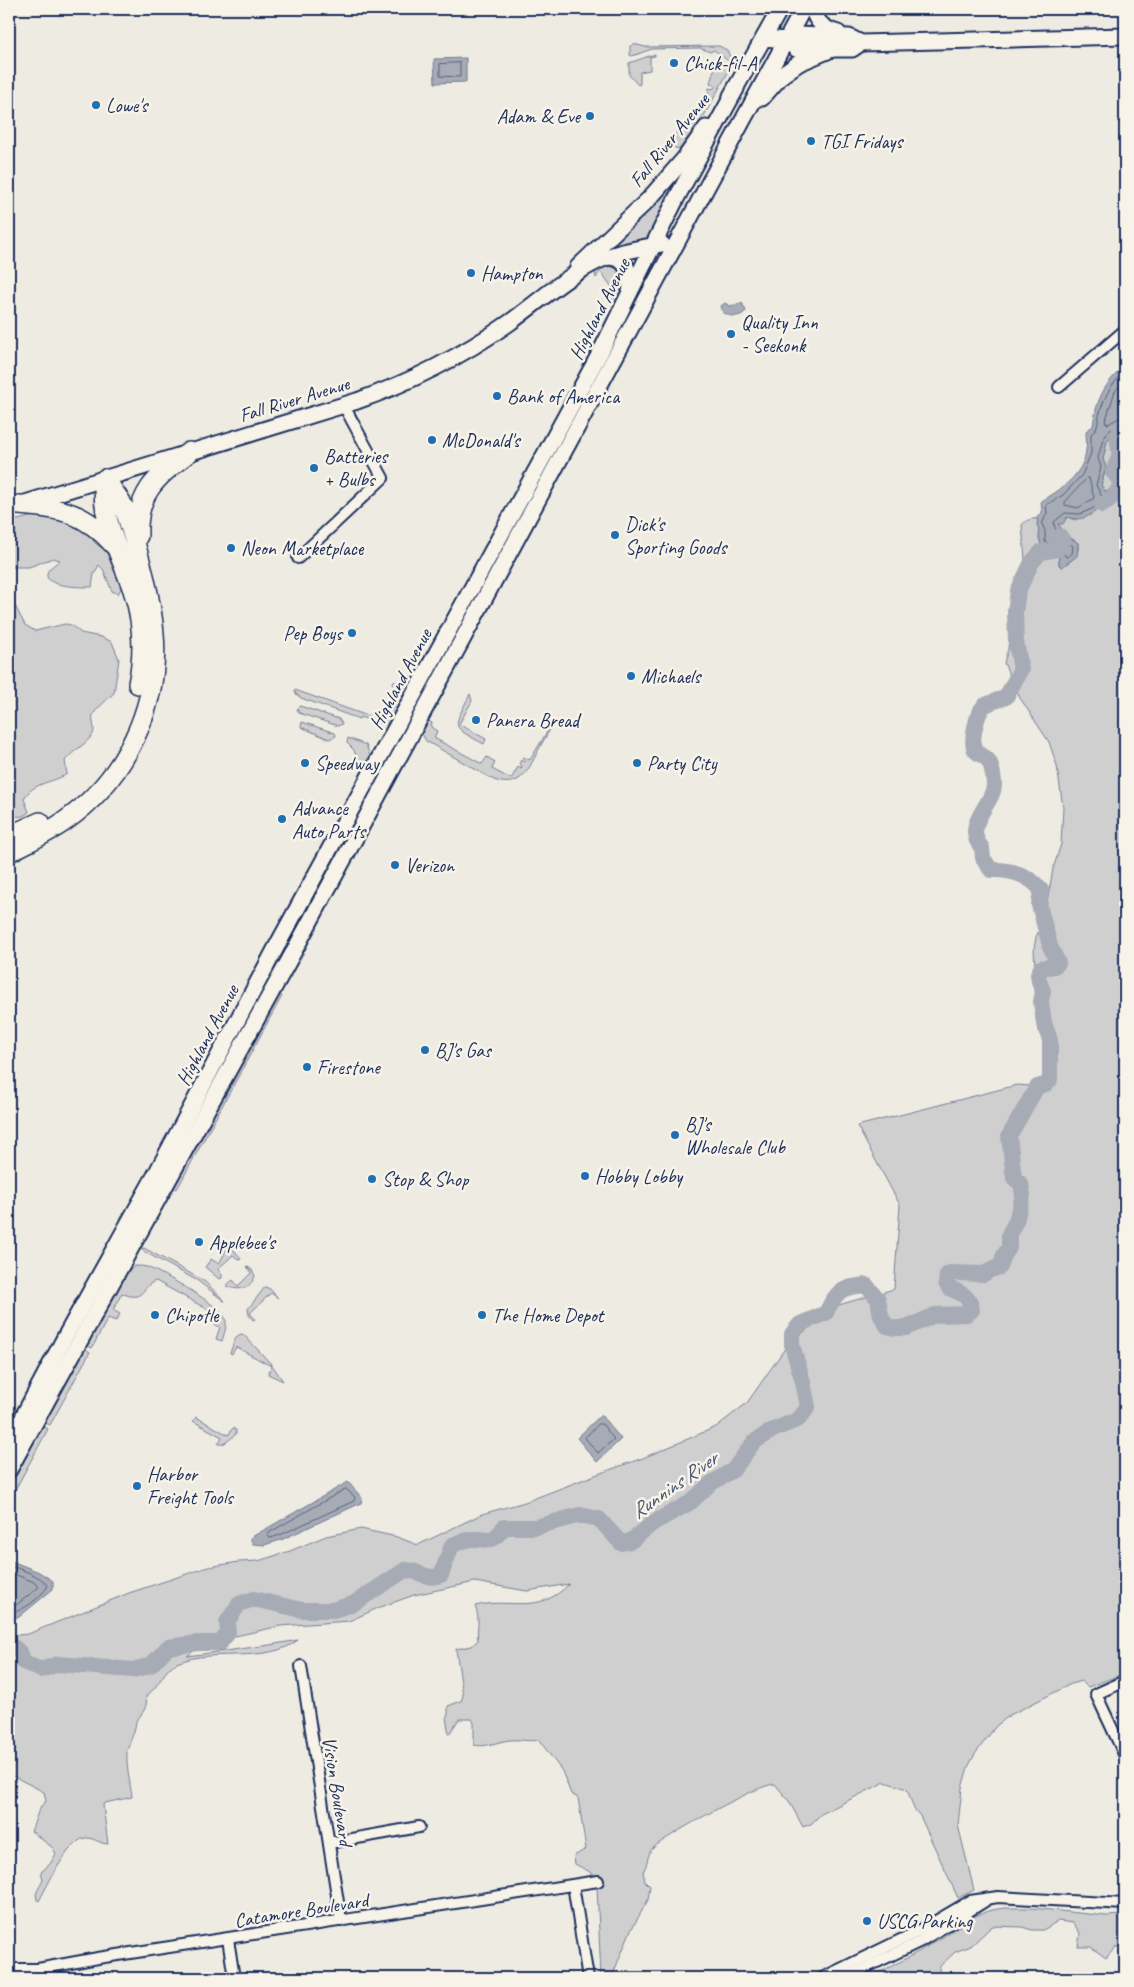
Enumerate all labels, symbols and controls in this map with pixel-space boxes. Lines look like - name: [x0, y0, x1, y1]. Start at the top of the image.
- place label: Chick-fil-A: [684, 51, 757, 76]
- marker: Chick-fil-A: [668, 57, 680, 69]
- street label: Fall River Avenue: [624, 87, 716, 192]
- place label: Lowe's: [106, 93, 150, 118]
- marker: Lowe's: [90, 99, 102, 111]
- place label: Adam & Eve: [497, 104, 581, 129]
- marker: Adam & Eve: [584, 110, 596, 122]
- place label: TGI Fridays: [821, 129, 904, 154]
- marker: TGI Fridays: [805, 135, 817, 147]
- street label: Highland Avenue: [563, 253, 636, 364]
- place label: Hampton: [481, 261, 543, 286]
- marker: Hampton: [465, 267, 477, 279]
- place label: Quality Inn - Seekonk: [741, 310, 819, 358]
- marker: Quality Inn - Seekonk: [725, 328, 737, 340]
- street label: Fall River Avenue: [236, 370, 354, 428]
- place label: Bank of America: [507, 384, 621, 409]
- marker: Bank of America: [491, 390, 503, 402]
- place label: McDonald's: [442, 428, 522, 453]
- marker: McDonald's: [426, 434, 438, 446]
- place label: Batteries + Bulbs: [324, 444, 389, 492]
- marker: Batteries + Bulbs: [308, 462, 320, 474]
- place label: Dick's Sporting Goods: [625, 512, 729, 560]
- marker: Dick's Sporting Goods: [609, 529, 621, 541]
- place label: Neon Marketplace: [241, 536, 365, 561]
- marker: Neon Marketplace: [225, 542, 237, 554]
- place label: Pep Boys: [283, 621, 344, 646]
- street label: Highland Avenue: [364, 623, 438, 734]
- marker: Pep Boys: [346, 627, 358, 639]
- place label: Michaels: [641, 664, 702, 689]
- marker: Michaels: [625, 670, 637, 682]
- place label: Panera Bread: [486, 708, 582, 733]
- marker: Panera Bread: [470, 714, 482, 726]
- place label: Speedway: [315, 751, 381, 776]
- place label: Party City: [647, 751, 718, 776]
- marker: Speedway: [299, 757, 311, 769]
- marker: Party City: [631, 757, 643, 769]
- place label: Advance Auto Parts: [292, 796, 367, 844]
- marker: Advance Auto Parts: [276, 813, 288, 825]
- place label: Verizon: [405, 853, 455, 878]
- marker: Verizon: [389, 859, 401, 871]
- street label: Highland Avenue: [171, 979, 245, 1090]
- place label: BJ's Gas: [435, 1038, 493, 1063]
- marker: BJ's Gas: [419, 1044, 431, 1056]
- place label: Firestone: [317, 1055, 381, 1080]
- marker: Firestone: [301, 1061, 313, 1073]
- place label: BJ's Wholesale Club: [685, 1112, 786, 1160]
- marker: BJ's Wholesale Club: [669, 1129, 681, 1141]
- place label: Hobby Lobby: [595, 1164, 684, 1189]
- place label: Stop & Shop: [382, 1167, 470, 1192]
- marker: Hobby Lobby: [579, 1170, 591, 1182]
- marker: Stop & Shop: [366, 1173, 378, 1185]
- place label: Applebee's: [209, 1230, 277, 1255]
- marker: Applebee's: [193, 1236, 205, 1248]
- place label: Chipotle: [165, 1303, 220, 1328]
- place label: The Home Depot: [492, 1303, 606, 1328]
- marker: Chipotle: [149, 1309, 161, 1321]
- marker: The Home Depot: [476, 1309, 488, 1321]
- water label: Runnins River: [626, 1444, 725, 1524]
- place label: Harbor Freight Tools: [147, 1462, 235, 1510]
- marker: Harbor Freight Tools: [131, 1480, 143, 1492]
- street label: Vision Boulevard: [317, 1735, 359, 1850]
- street label: Catamore Boulevard: [232, 1887, 373, 1933]
- place label: USCG Parking: [877, 1909, 973, 1934]
- marker: USCG Parking: [861, 1915, 873, 1927]

